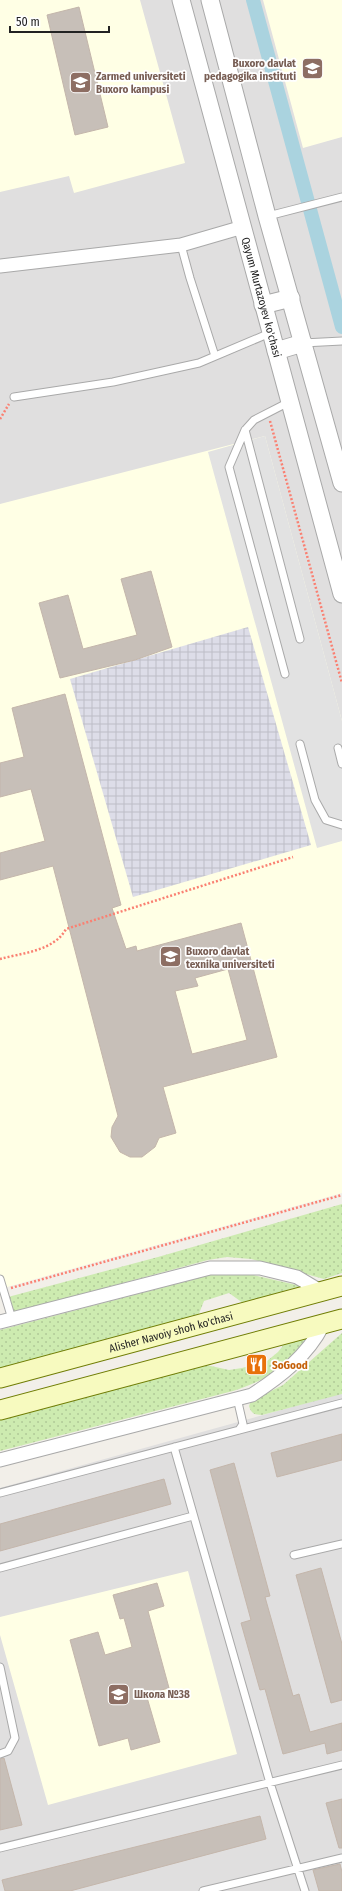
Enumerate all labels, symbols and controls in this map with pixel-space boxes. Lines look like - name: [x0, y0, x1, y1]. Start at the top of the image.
- scale bar: [10, 8, 109, 34]
- text: 50 m: [16, 15, 40, 29]
- school or university icon: Buxoro davlat pedagogika instituti: [299, 56, 325, 82]
- place label: Buxoro davlat pedagogika instituti: [204, 57, 296, 83]
- school or university icon: Zarmed universiteti Buxoro kampusi: [68, 69, 94, 95]
- place label: Zarmed universiteti Buxoro kampusi: [96, 70, 186, 96]
- street label: Qayum Murtazoyev ko'chasi: [239, 236, 284, 359]
- school or university icon: Buxoro davlat texnika universiteti: [158, 944, 184, 970]
- place label: Buxoro davlat texnika universiteti: [186, 945, 275, 971]
- street label: Alisher Navoiy shoh ko'chasi: [108, 1310, 235, 1355]
- restaurant icon: SoGood: [244, 1352, 270, 1378]
- place label: SoGood: [272, 1359, 308, 1372]
- school or university icon: Школа №38: [106, 1681, 132, 1707]
- place label: Школа №38: [134, 1688, 190, 1701]

